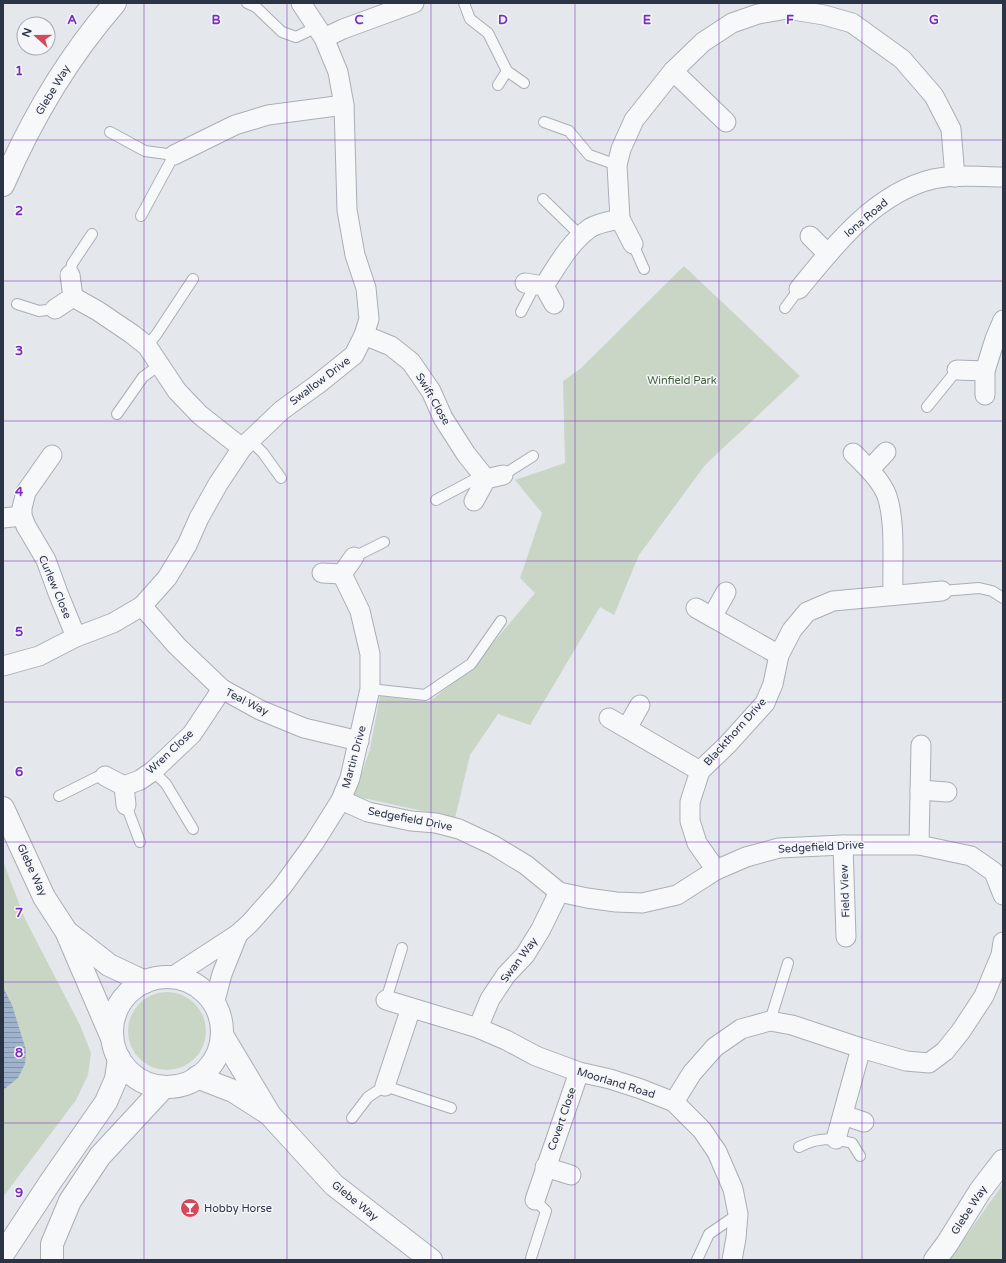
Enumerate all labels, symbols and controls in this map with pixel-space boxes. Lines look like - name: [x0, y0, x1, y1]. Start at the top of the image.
- text: A: [67, 12, 77, 28]
- text: B: [211, 12, 221, 28]
- text: C: [354, 12, 364, 28]
- text: D: [498, 12, 508, 28]
- text: E: [643, 12, 651, 28]
- text: F: [786, 12, 794, 28]
- text: G: [929, 12, 939, 28]
- north arrow: [16, 16, 56, 56]
- text: N: [19, 26, 35, 39]
- text: 1: [15, 63, 23, 79]
- street label: Glebe Way: [33, 63, 73, 117]
- street label: Iona Road: [841, 196, 891, 240]
- text: 2: [15, 203, 23, 219]
- text: 3: [15, 343, 23, 359]
- street label: Swallow Drive: [287, 354, 353, 408]
- street label: Swift Close: [413, 371, 453, 427]
- park label: Winfield Park: [647, 374, 717, 387]
- text: 4: [15, 484, 24, 500]
- street label: Curlew Close: [36, 553, 74, 621]
- text: 5: [15, 624, 23, 640]
- street label: Teal Way: [223, 686, 271, 718]
- street label: Blackthorn Drive: [701, 695, 769, 769]
- street label: Martin Drive: [339, 724, 369, 790]
- street label: Wren Close: [144, 727, 196, 777]
- text: 6: [15, 764, 23, 780]
- street label: Sedgefield Drive: [367, 804, 453, 834]
- street label: Sedgefield Drive: [778, 838, 864, 856]
- street label: Glebe Way: [14, 842, 50, 898]
- street label: Field View: [838, 864, 852, 918]
- text: 7: [15, 905, 23, 921]
- street label: Swan Way: [498, 935, 540, 985]
- text: 8: [15, 1045, 23, 1061]
- street label: Moorland Road: [575, 1065, 657, 1101]
- street label: Covert Close: [545, 1086, 579, 1152]
- street label: Glebe Way: [329, 1178, 381, 1224]
- street label: Glebe Way: [948, 1183, 990, 1237]
- text: 9: [15, 1185, 23, 1201]
- bar icon: Hobby Horse: [179, 1197, 201, 1219]
- place label: Hobby Horse: [204, 1202, 272, 1215]

